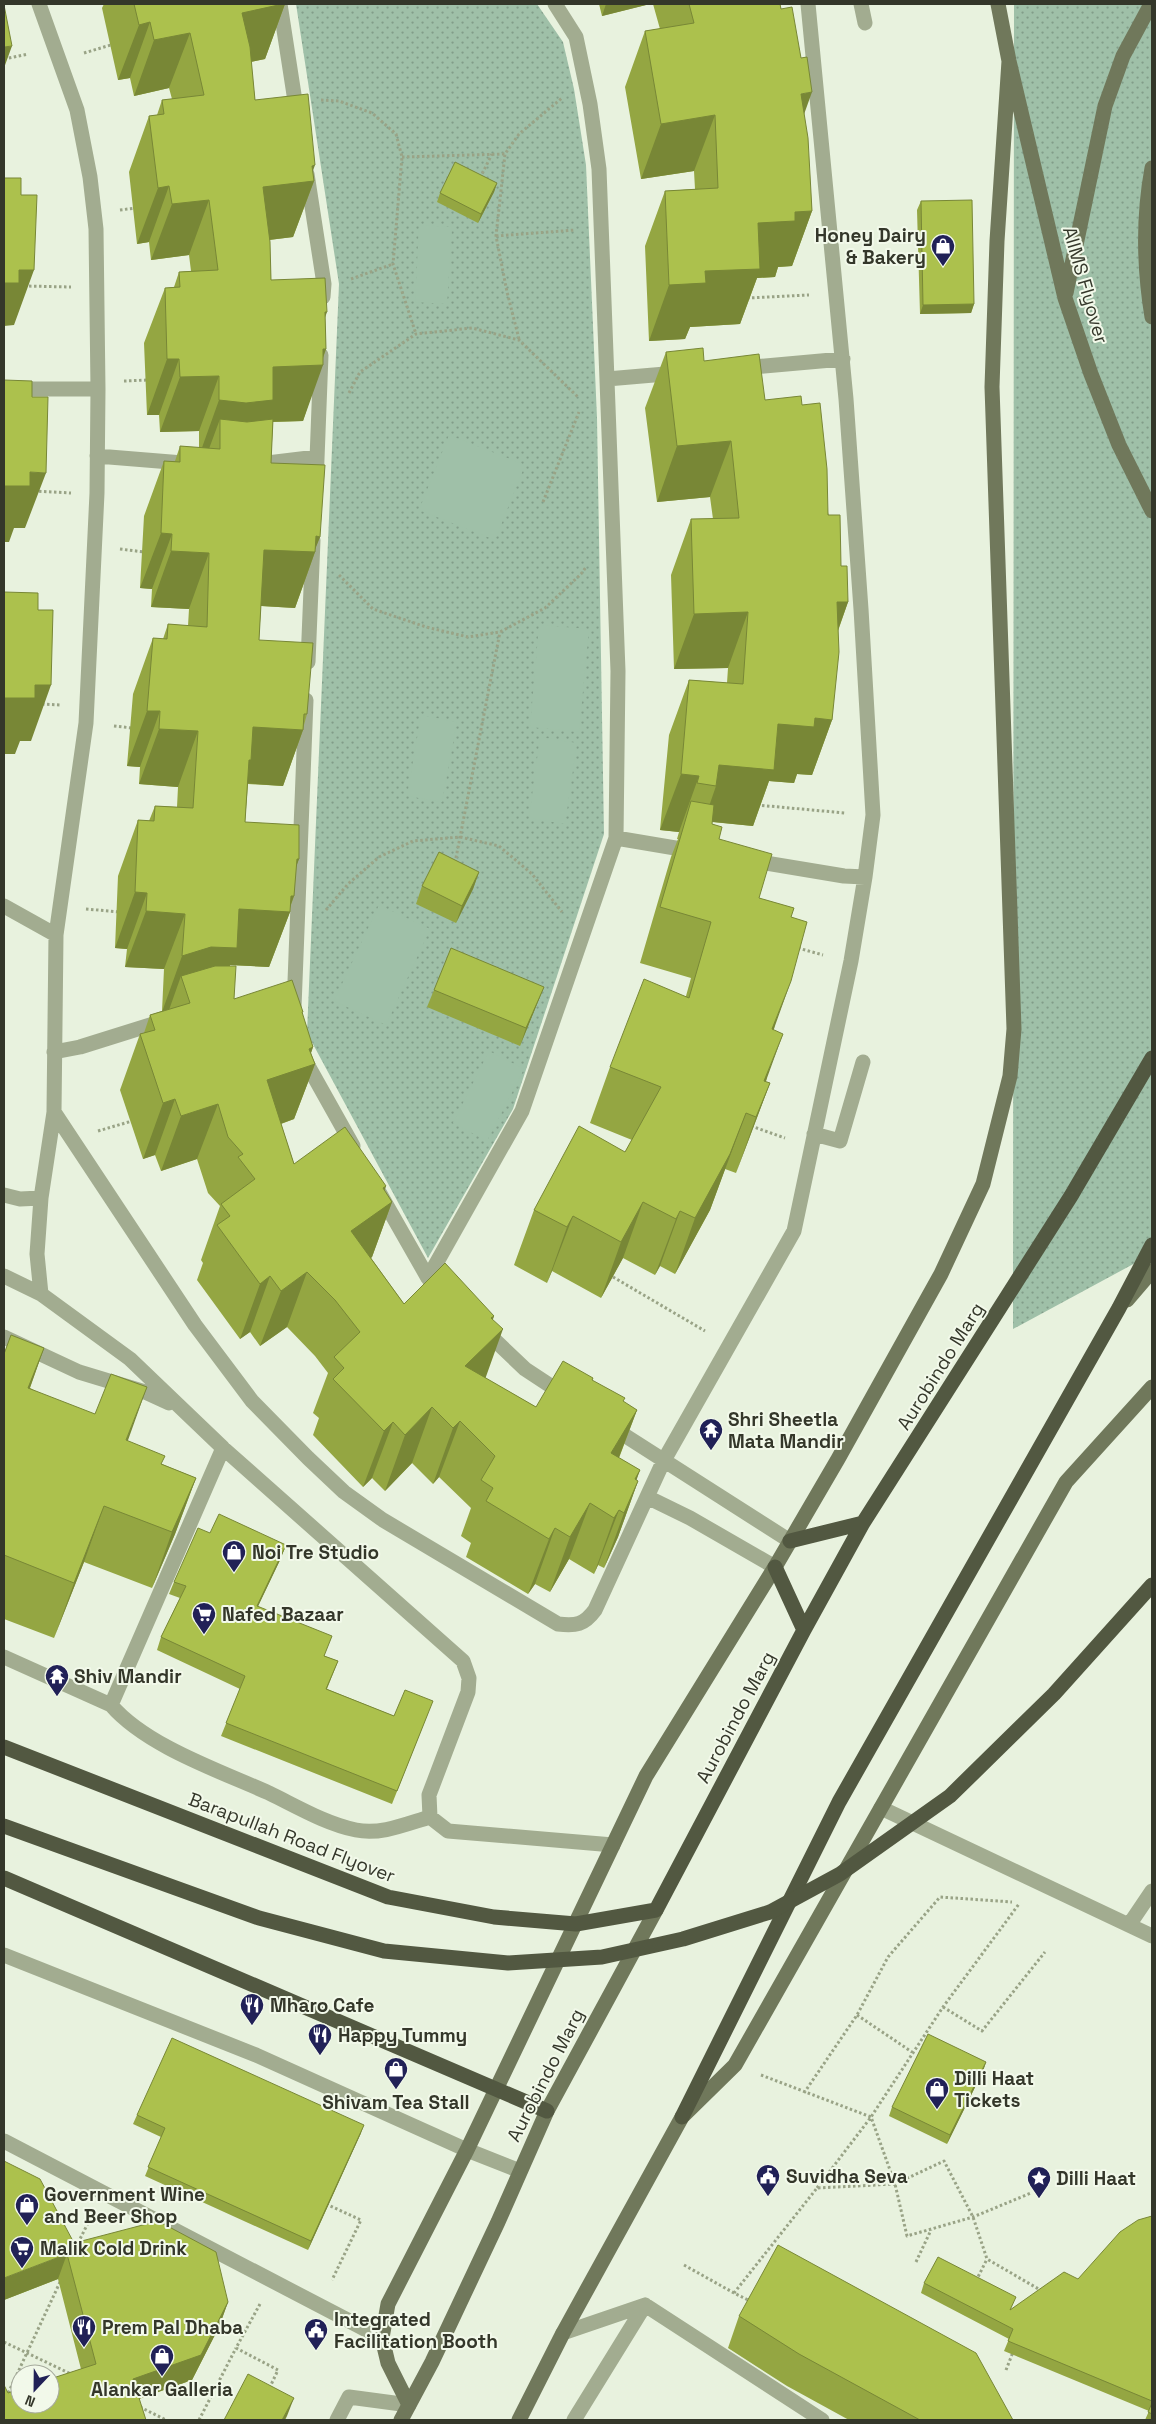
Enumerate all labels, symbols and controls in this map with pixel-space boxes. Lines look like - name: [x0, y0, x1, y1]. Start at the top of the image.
- place label: Honey Dairy & Bakery: [815, 223, 926, 270]
- street label: AIIMS Flyover: [1057, 224, 1114, 346]
- shop icon: Honey Dairy & Bakery: [930, 233, 956, 267]
- street label: Aurobindo Marg: [891, 1298, 990, 1435]
- place label: Shri Sheetla Mata Mandir: [728, 1407, 844, 1454]
- temple icon: Shri Sheetla Mata Mandir: [698, 1417, 724, 1451]
- shop icon: Noi Tre Studio: [221, 1539, 247, 1573]
- place label: Noi Tre Studio: [252, 1540, 379, 1565]
- supermarket icon: Nafed Bazaar: [191, 1601, 217, 1635]
- place label: Nafed Bazaar: [222, 1602, 344, 1627]
- street label: Aurobindo Marg: [690, 1647, 781, 1788]
- temple icon: Shiv Mandir: [44, 1663, 70, 1697]
- place label: Shiv Mandir: [74, 1664, 182, 1689]
- street label: Barapullah Road Flyover: [185, 1786, 399, 1888]
- restaurant icon: Mharo Cafe: [239, 1992, 265, 2026]
- place label: Mharo Cafe: [270, 1993, 375, 2018]
- street label: Aurobindo Marg: [501, 2005, 590, 2146]
- restaurant icon: Happy Tummy: [307, 2022, 333, 2056]
- place label: Happy Tummy: [338, 2023, 467, 2048]
- shop icon: Shivam Tea Stall: [383, 2056, 409, 2090]
- place label: Dilli Haat Tickets: [954, 2066, 1034, 2113]
- shop icon: Dilli Haat Tickets: [924, 2076, 950, 2110]
- place label: Shivam Tea Stall: [322, 2090, 470, 2115]
- public building icon: Suvidha Seva: [755, 2163, 781, 2197]
- place label: Suvidha Seva: [786, 2164, 908, 2189]
- place icon: Dilli Haat: [1026, 2165, 1052, 2199]
- place label: Dilli Haat: [1056, 2166, 1136, 2191]
- place label: Government Wine and Beer Shop: [44, 2182, 205, 2229]
- shop icon: Government Wine and Beer Shop: [14, 2192, 40, 2226]
- supermarket icon: Malik Cold Drink: [9, 2235, 35, 2269]
- place label: Malik Cold Drink: [40, 2236, 187, 2261]
- place label: Integrated Facilitation Booth: [334, 2307, 498, 2354]
- restaurant icon: Prem Pal Dhaba: [71, 2314, 97, 2348]
- place label: Prem Pal Dhaba: [102, 2315, 243, 2340]
- public building icon: Integrated Facilitation Booth: [303, 2317, 329, 2351]
- shop icon: Alankar Galleria: [149, 2343, 175, 2377]
- north arrow: [10, 2364, 60, 2414]
- place label: Alankar Galleria: [91, 2377, 233, 2402]
- text: N: [22, 2391, 38, 2411]

